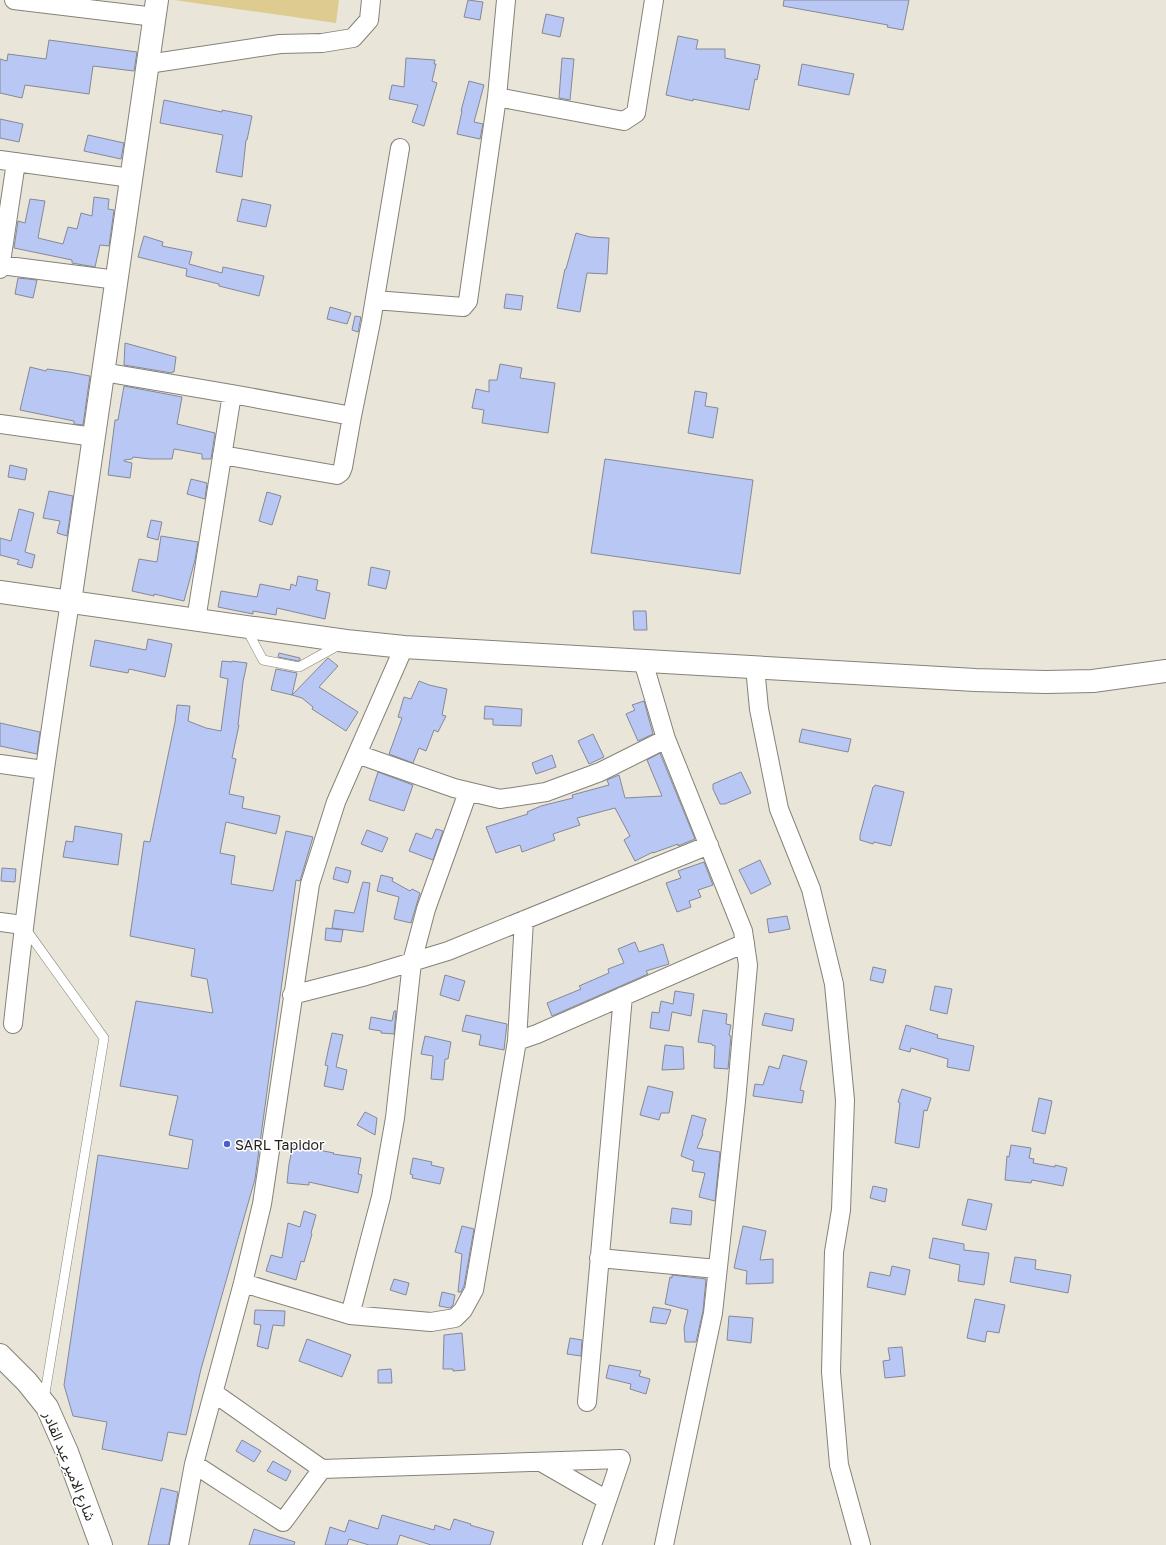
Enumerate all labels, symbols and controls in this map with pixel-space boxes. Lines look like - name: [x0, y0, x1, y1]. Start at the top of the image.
- place label: SARL Tapidor: [235, 1136, 325, 1153]
- marker: SARL Tapidor: [222, 1139, 232, 1149]
- street label: شارع الامير عبد القادر: [37, 1408, 100, 1524]

